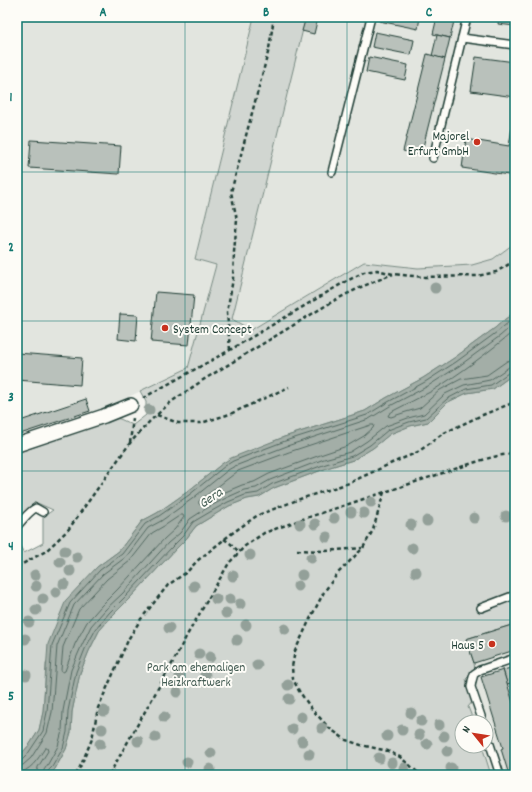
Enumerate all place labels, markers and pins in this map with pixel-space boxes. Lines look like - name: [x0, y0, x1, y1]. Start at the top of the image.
- place label: Majorel Erfurt GmbH: [408, 128, 469, 162]
- marker: Majorel Erfurt GmbH: [472, 137, 482, 147]
- place label: System Concept: [173, 321, 252, 340]
- marker: System Concept: [160, 323, 170, 333]
- place label: Haus 5: [451, 637, 484, 656]
- marker: Haus 5: [487, 639, 497, 649]

